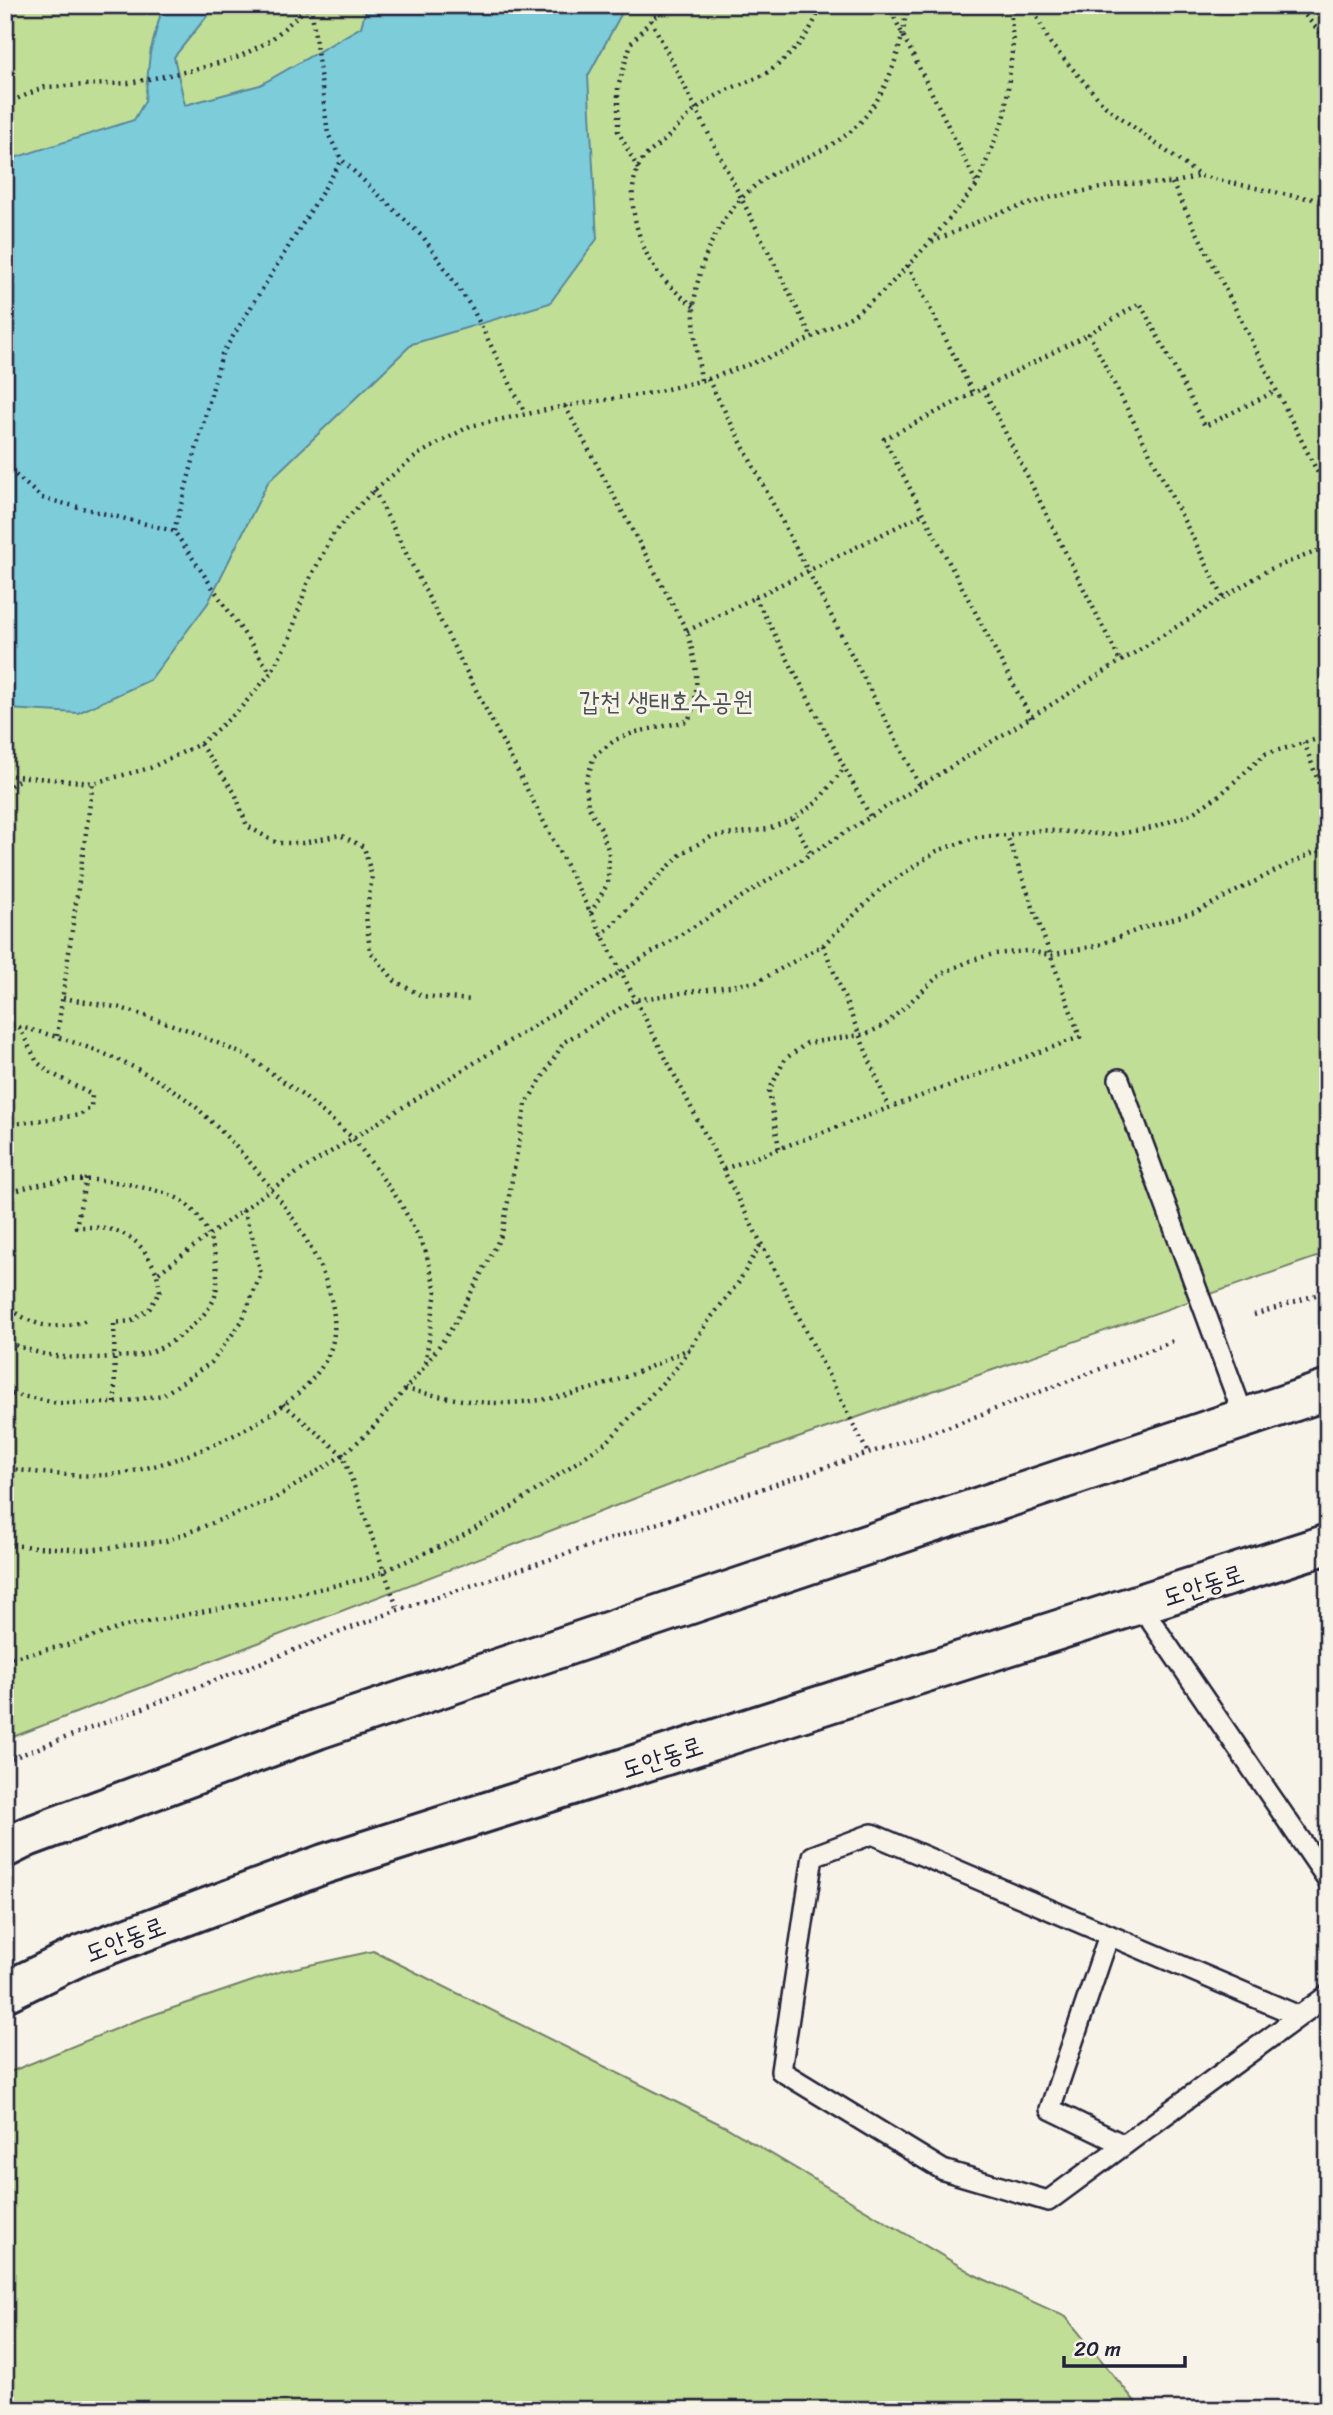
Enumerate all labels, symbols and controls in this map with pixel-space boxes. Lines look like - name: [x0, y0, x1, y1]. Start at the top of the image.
- park label: 갑천 생태호수공원: [579, 678, 753, 724]
- street label: 도안동로: [1156, 1550, 1250, 1620]
- street label: 도안동로: [615, 1722, 709, 1792]
- street label: 도안동로: [78, 1903, 172, 1975]
- scale bar: [1064, 2324, 1184, 2368]
- text: 20 m: [1074, 2330, 1121, 2368]

